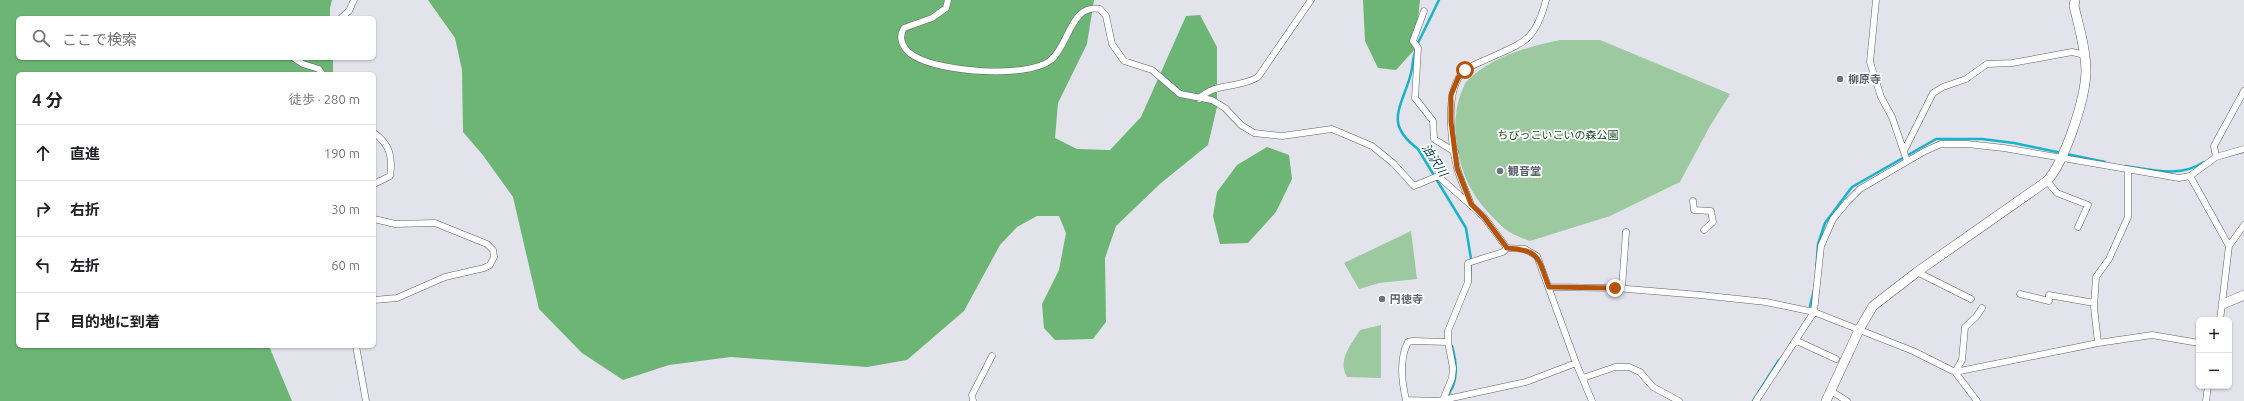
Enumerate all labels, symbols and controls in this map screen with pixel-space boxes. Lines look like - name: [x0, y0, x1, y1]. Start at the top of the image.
- search box: [16, 16, 376, 60]
- icon: search: [30, 27, 52, 49]
- text: ここで検索: [62, 31, 137, 48]
- route start: [1456, 61, 1474, 79]
- place label: 柳原寺: [1848, 73, 1881, 85]
- marker: 柳原寺: [1835, 74, 1845, 84]
- text: 4 分: [32, 90, 63, 109]
- text: 徒歩 · 280 m: [289, 92, 360, 106]
- park label: ちびっこいこいの森公園: [1498, 129, 1619, 141]
- water label: 油沢川: [1420, 141, 1451, 180]
- icon: ahead: [32, 142, 54, 164]
- text: 直進: [70, 145, 100, 162]
- text: 190 m: [324, 146, 360, 160]
- place label: 観音堂: [1508, 165, 1541, 177]
- marker: 観音堂: [1495, 166, 1505, 176]
- icon: right: [32, 198, 54, 220]
- text: 右折: [70, 201, 100, 218]
- text: 30 m: [331, 202, 360, 216]
- icon: left: [32, 254, 54, 276]
- text: 左折: [70, 257, 100, 274]
- text: 60 m: [331, 258, 360, 272]
- route end: [1606, 279, 1624, 297]
- place label: 円徳寺: [1390, 293, 1423, 305]
- marker: 円徳寺: [1377, 294, 1387, 304]
- icon: arrive: [32, 310, 54, 332]
- text: 目的地に到着: [70, 313, 160, 330]
- map controls: [2196, 317, 2232, 389]
- button: +: [2196, 317, 2232, 353]
- button: −: [2196, 353, 2232, 389]

